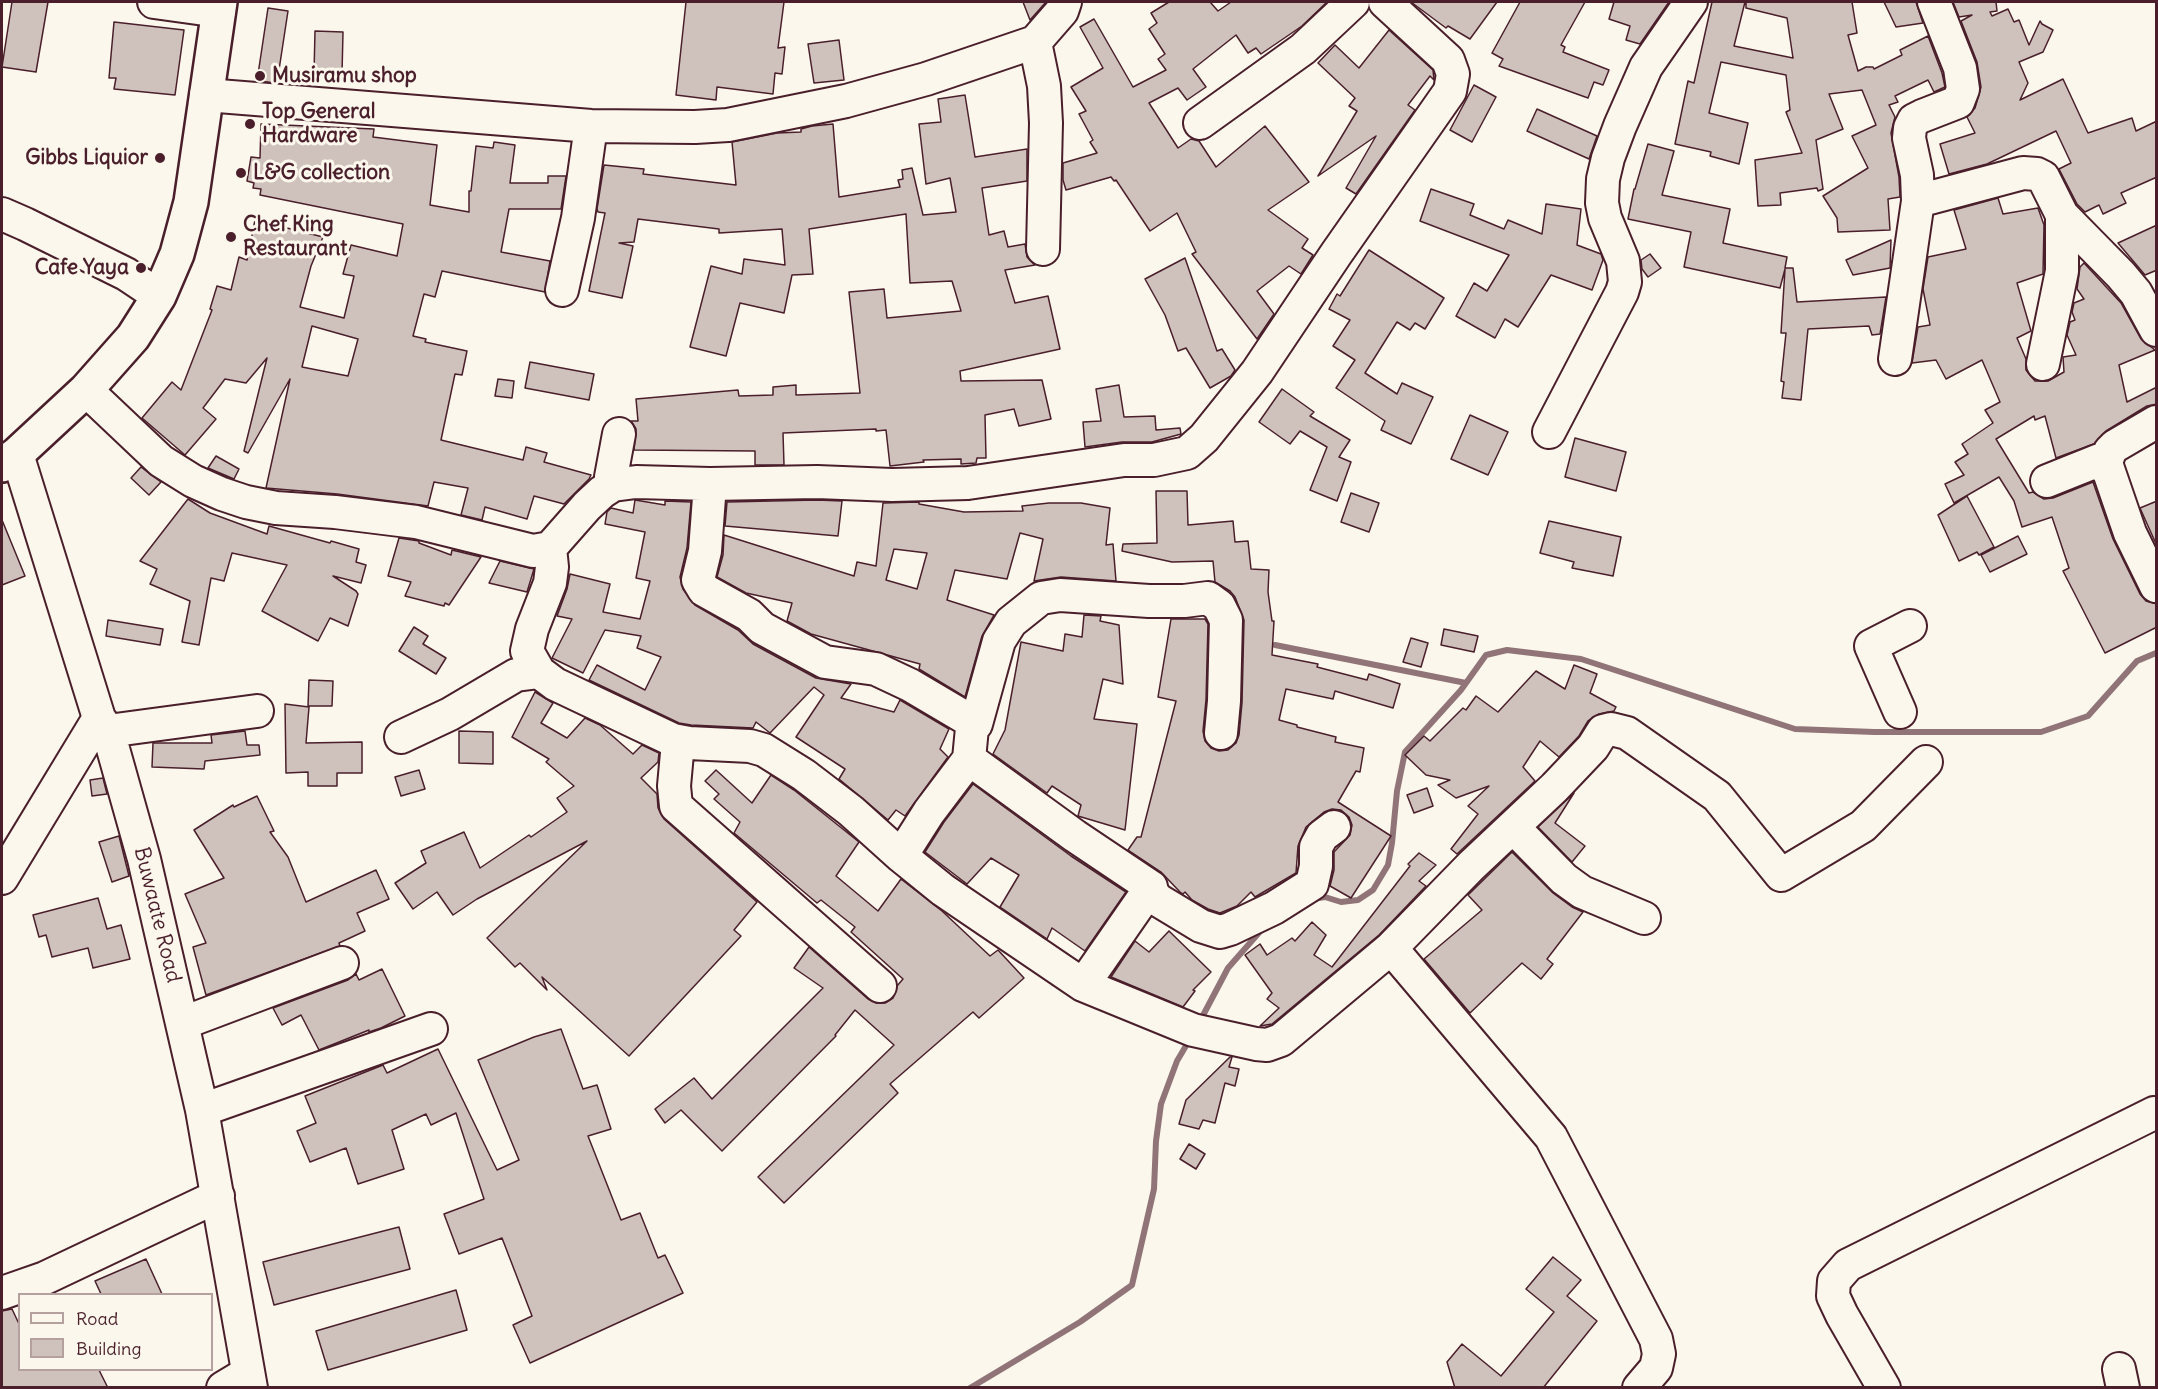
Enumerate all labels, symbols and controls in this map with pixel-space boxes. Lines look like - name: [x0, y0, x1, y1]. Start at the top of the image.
- place label: Musiramu shop: [272, 63, 417, 89]
- marker: Musiramu shop: [253, 69, 267, 83]
- place label: Top General Hardware: [262, 99, 375, 149]
- marker: Top General Hardware: [243, 117, 257, 131]
- place label: Gibbs Liquior: [25, 145, 148, 171]
- marker: Gibbs Liquior: [153, 151, 167, 165]
- place label: L&G collection: [253, 160, 390, 186]
- marker: L&G collection: [234, 166, 248, 180]
- place label: Chef King Restaurant: [243, 212, 347, 262]
- marker: Chef King Restaurant: [224, 230, 238, 244]
- place label: Cafe Yaya: [35, 255, 129, 281]
- marker: Cafe Yaya: [134, 261, 148, 275]
- street label: Buwaate Road: [128, 845, 186, 985]
- legend: [18, 1293, 213, 1371]
- text: Road: [76, 1307, 118, 1330]
- text: Building: [76, 1337, 141, 1360]

